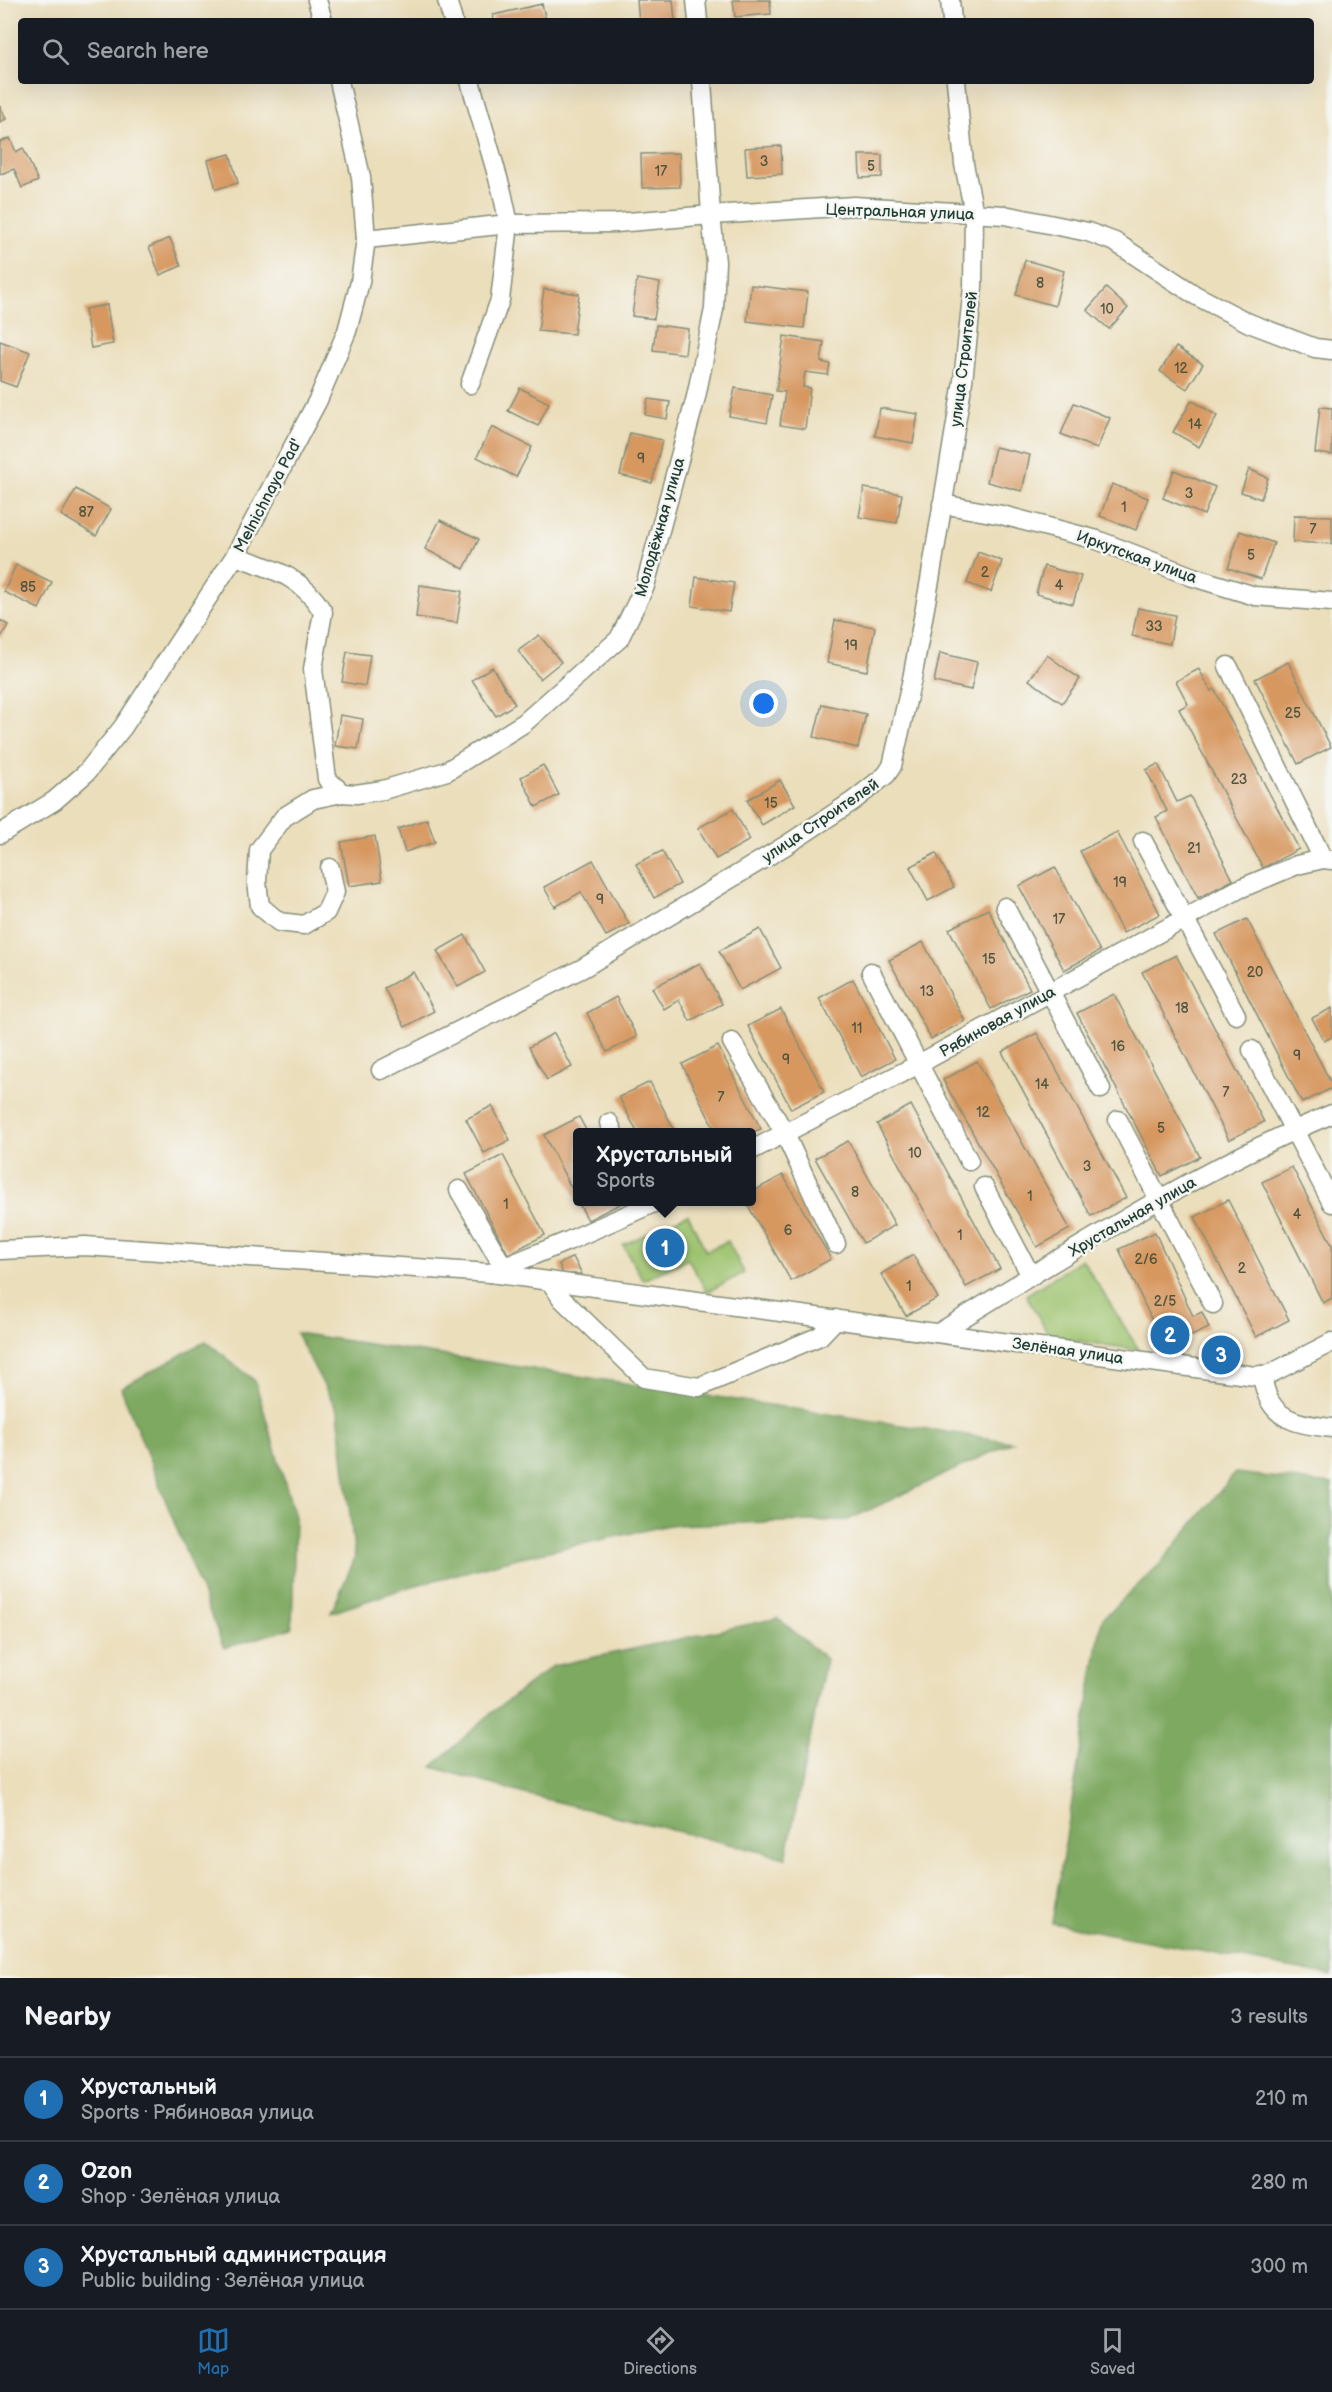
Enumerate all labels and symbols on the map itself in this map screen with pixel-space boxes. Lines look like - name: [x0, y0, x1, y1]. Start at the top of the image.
- house number: 3: [760, 153, 768, 170]
- house number: 5: [867, 158, 875, 175]
- house number: 17: [655, 163, 667, 180]
- street label: Центральная улица: [825, 200, 975, 225]
- house number: 8: [1036, 275, 1044, 292]
- street label: улица Строителей: [947, 290, 982, 428]
- house number: 10: [1100, 301, 1114, 318]
- house number: 12: [1174, 360, 1189, 377]
- house number: 14: [1188, 416, 1202, 433]
- street label: Melnichnaya Pad': [230, 435, 306, 556]
- house number: 9: [637, 450, 645, 467]
- street label: Молодёжная улица: [631, 455, 690, 599]
- house number: 3: [1185, 485, 1193, 502]
- house number: 1: [1121, 499, 1127, 516]
- house number: 87: [78, 504, 94, 521]
- house number: 7: [1310, 521, 1317, 538]
- street label: Иркутская улица: [1074, 527, 1200, 588]
- house number: 5: [1247, 547, 1255, 564]
- house number: 2: [981, 564, 990, 581]
- house number: 4: [1055, 577, 1064, 594]
- house number: 85: [20, 579, 36, 596]
- house number: 33: [1145, 618, 1163, 635]
- house number: 19: [844, 637, 858, 654]
- your location: [749, 689, 778, 718]
- house number: 25: [1285, 705, 1301, 722]
- house number: 23: [1231, 771, 1247, 788]
- street label: улица Строителей: [759, 775, 883, 867]
- house number: 15: [764, 795, 778, 812]
- house number: 21: [1187, 840, 1201, 857]
- house number: 19: [1113, 874, 1127, 891]
- house number: 9: [596, 891, 604, 908]
- house number: 17: [1053, 911, 1065, 928]
- house number: 15: [982, 951, 996, 968]
- house number: 20: [1247, 964, 1263, 981]
- street label: Рябиновая улица: [937, 982, 1059, 1062]
- house number: 13: [920, 983, 934, 1000]
- house number: 18: [1175, 1000, 1189, 1017]
- house number: 11: [852, 1020, 862, 1037]
- house number: 16: [1111, 1038, 1125, 1055]
- house number: 9: [1293, 1047, 1301, 1064]
- house number: 9: [782, 1051, 790, 1068]
- house number: 14: [1035, 1076, 1049, 1093]
- house number: 7: [1223, 1084, 1230, 1101]
- house number: 7: [718, 1089, 725, 1106]
- house number: 12: [976, 1104, 991, 1121]
- house number: 5: [1157, 1120, 1165, 1137]
- house number: 10: [908, 1145, 922, 1162]
- house number: 3: [1083, 1158, 1091, 1175]
- street label: Хрустальная улица: [1066, 1173, 1200, 1261]
- house number: 8: [851, 1184, 859, 1201]
- house number: 1: [1027, 1188, 1033, 1205]
- house number: 1: [503, 1196, 509, 1213]
- house number: 4: [1293, 1206, 1302, 1223]
- house number: 6: [784, 1222, 793, 1239]
- pin: 1: [646, 1226, 684, 1270]
- house number: 1: [957, 1227, 963, 1244]
- house number: 2/6: [1134, 1251, 1158, 1268]
- house number: 2: [1238, 1260, 1247, 1277]
- house number: 1: [906, 1278, 912, 1295]
- house number: 2/5: [1154, 1293, 1176, 1310]
- pin: 2: [1150, 1312, 1190, 1358]
- pin: 3: [1202, 1332, 1240, 1378]
- street label: Зелёная улица: [1011, 1334, 1125, 1369]

